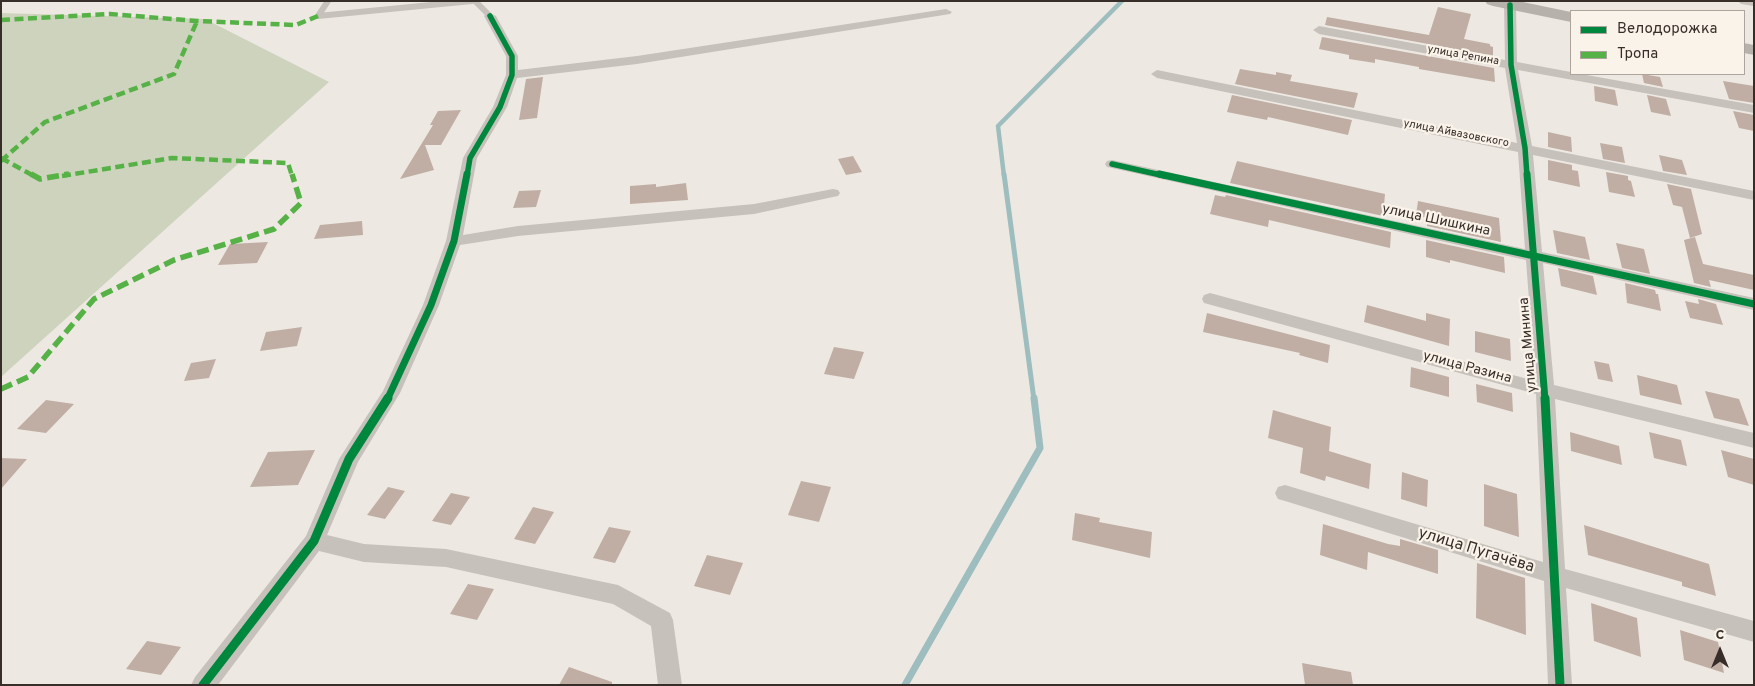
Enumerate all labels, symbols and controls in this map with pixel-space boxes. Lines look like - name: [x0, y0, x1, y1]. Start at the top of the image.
- legend: [1570, 10, 1745, 75]
- text: Велодорожка: [1617, 20, 1717, 39]
- street label: улица Репина: [1426, 43, 1500, 69]
- text: Тропа: [1617, 45, 1658, 64]
- street label: улица Айвазовского: [1402, 117, 1510, 151]
- street label: улица Шишкина: [1380, 201, 1492, 241]
- street label: улица Минина: [1516, 297, 1542, 393]
- street label: улица Разина: [1421, 348, 1513, 388]
- street label: улица Пугачёва: [1416, 524, 1536, 578]
- north arrow: [1695, 626, 1745, 676]
- text: С: [1716, 627, 1724, 644]

